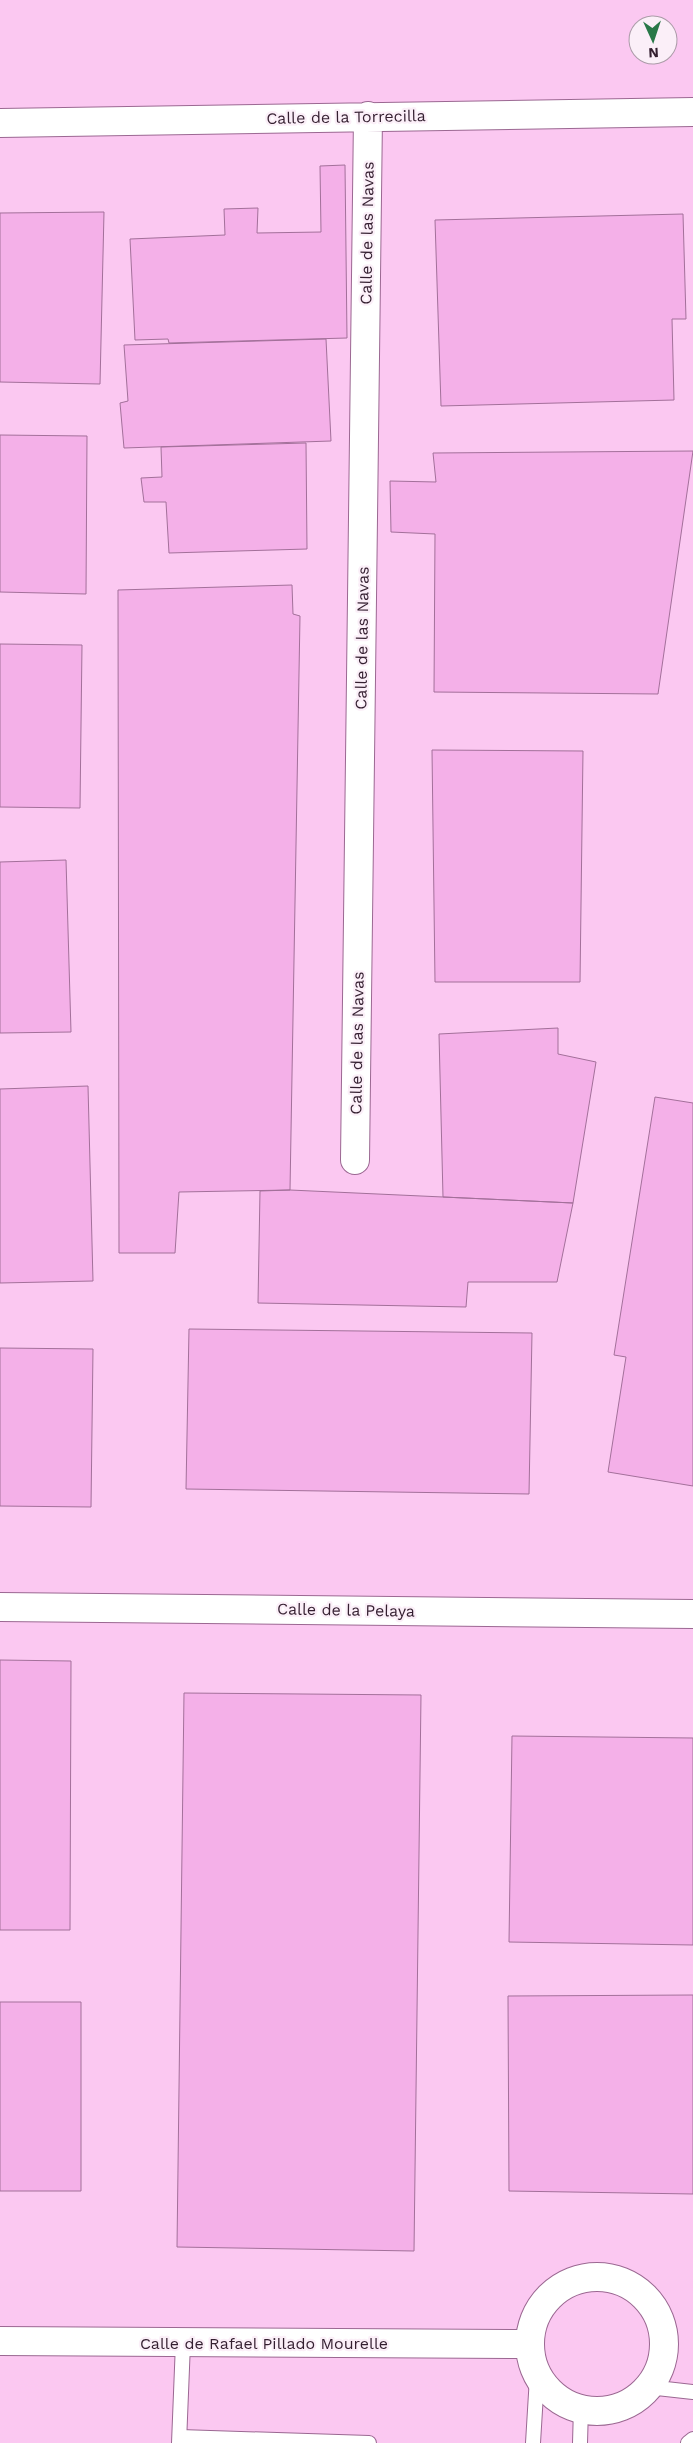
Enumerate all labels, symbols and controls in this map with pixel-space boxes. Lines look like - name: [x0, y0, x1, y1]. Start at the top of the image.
- north arrow: [628, 15, 678, 65]
- text: N: [648, 45, 659, 61]
- street label: Calle de la Torrecilla: [266, 106, 426, 128]
- street label: Calle de las Navas: [356, 161, 378, 305]
- street label: Calle de las Navas: [351, 566, 373, 710]
- street label: Calle de las Navas: [346, 971, 368, 1115]
- street label: Calle de la Pelaya: [277, 1599, 415, 1621]
- street label: Calle de Rafael Pillado Mourelle: [140, 2334, 388, 2353]

